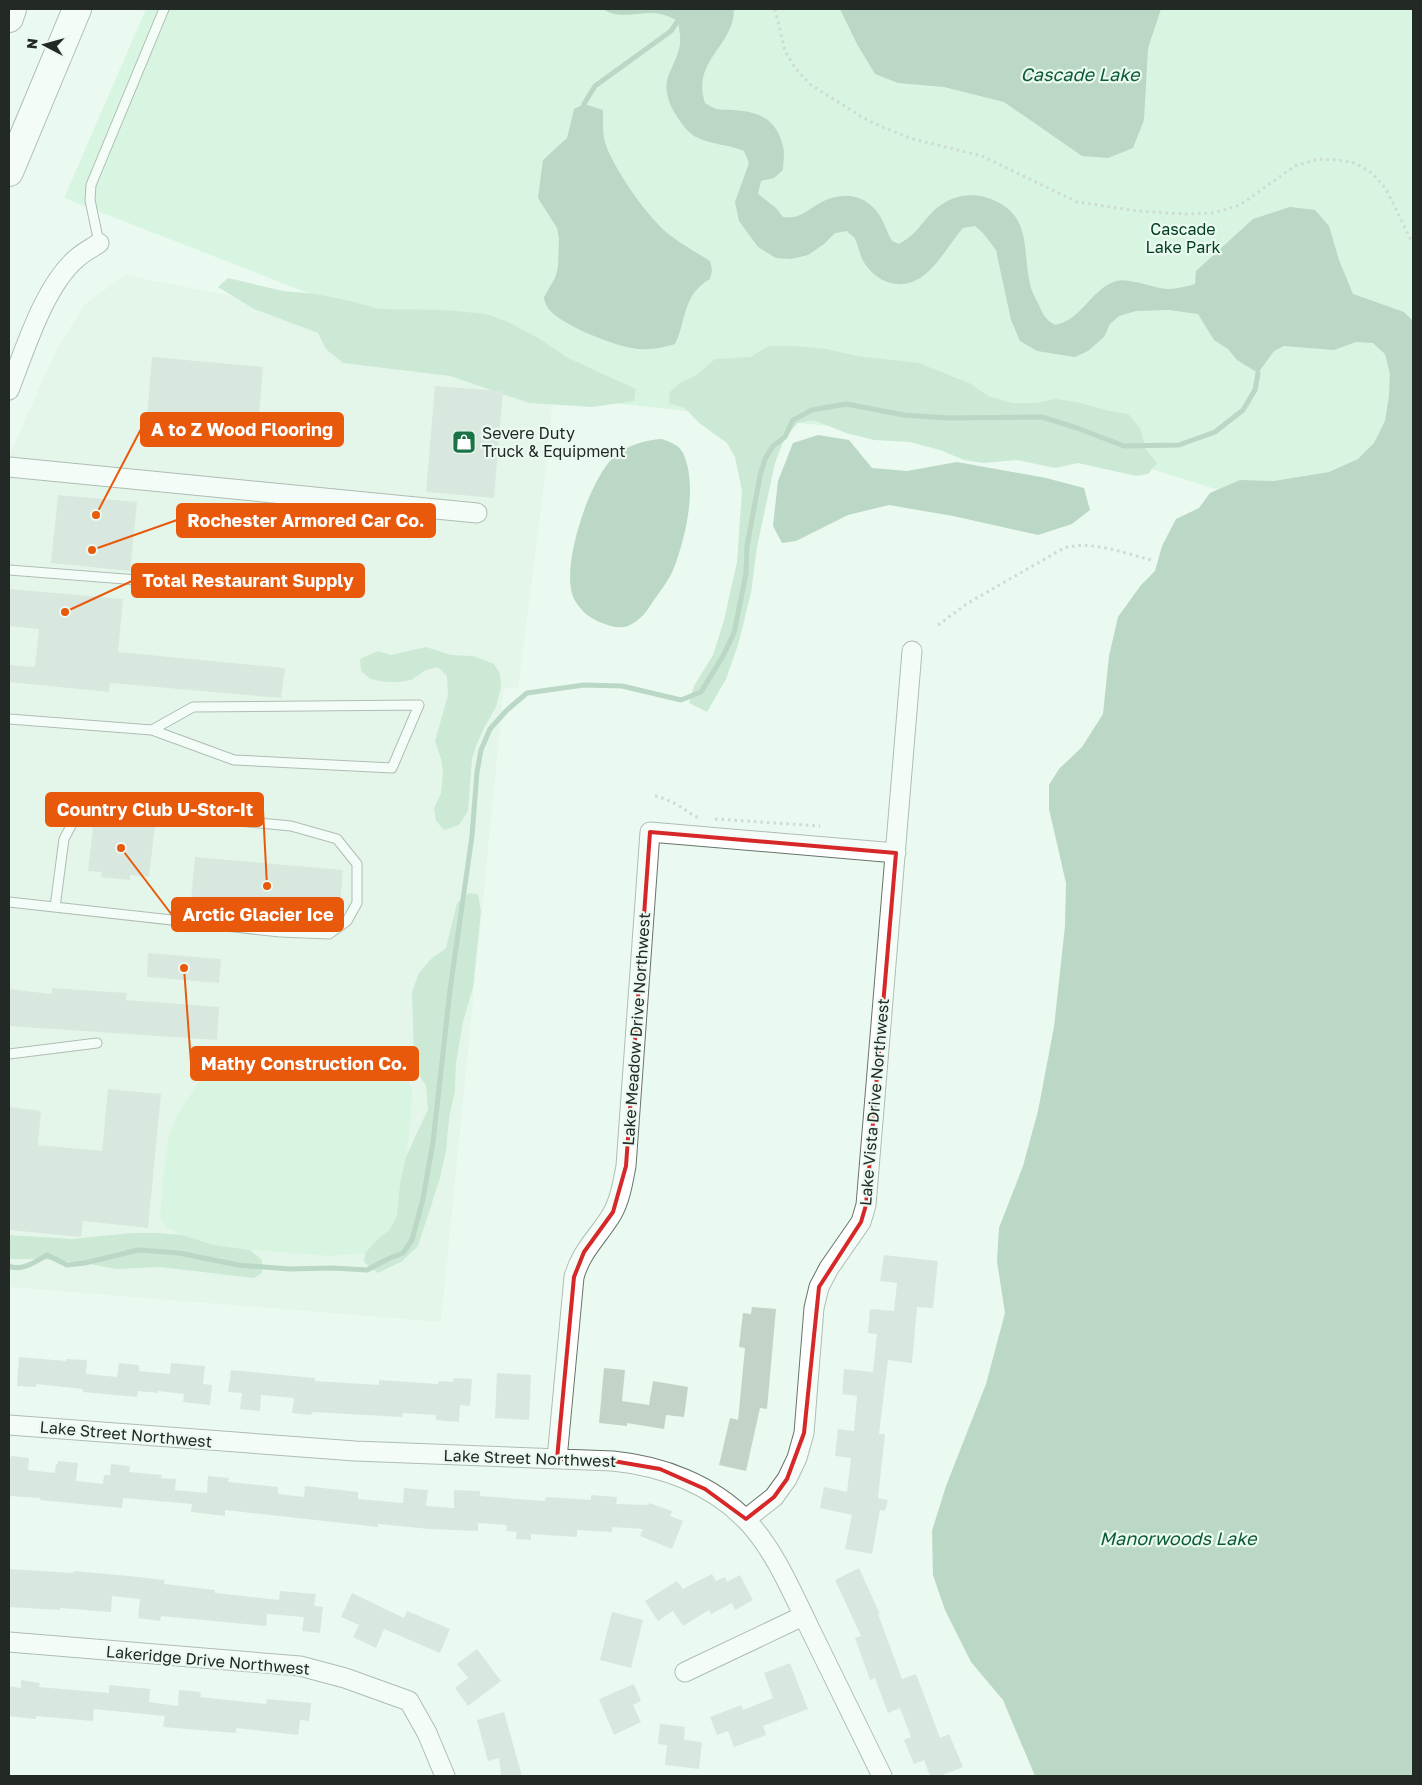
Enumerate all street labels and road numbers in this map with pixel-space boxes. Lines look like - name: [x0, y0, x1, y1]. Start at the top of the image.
- street label: Lake Meadow Drive Northwest: [618, 912, 654, 1146]
- street label: Lake Vista Drive Northwest: [855, 997, 893, 1207]
- street label: Lake Street Northwest: [39, 1416, 213, 1452]
- street label: Lake Street Northwest: [443, 1445, 617, 1471]
- street label: Lakeridge Drive Northwest: [105, 1641, 311, 1679]

